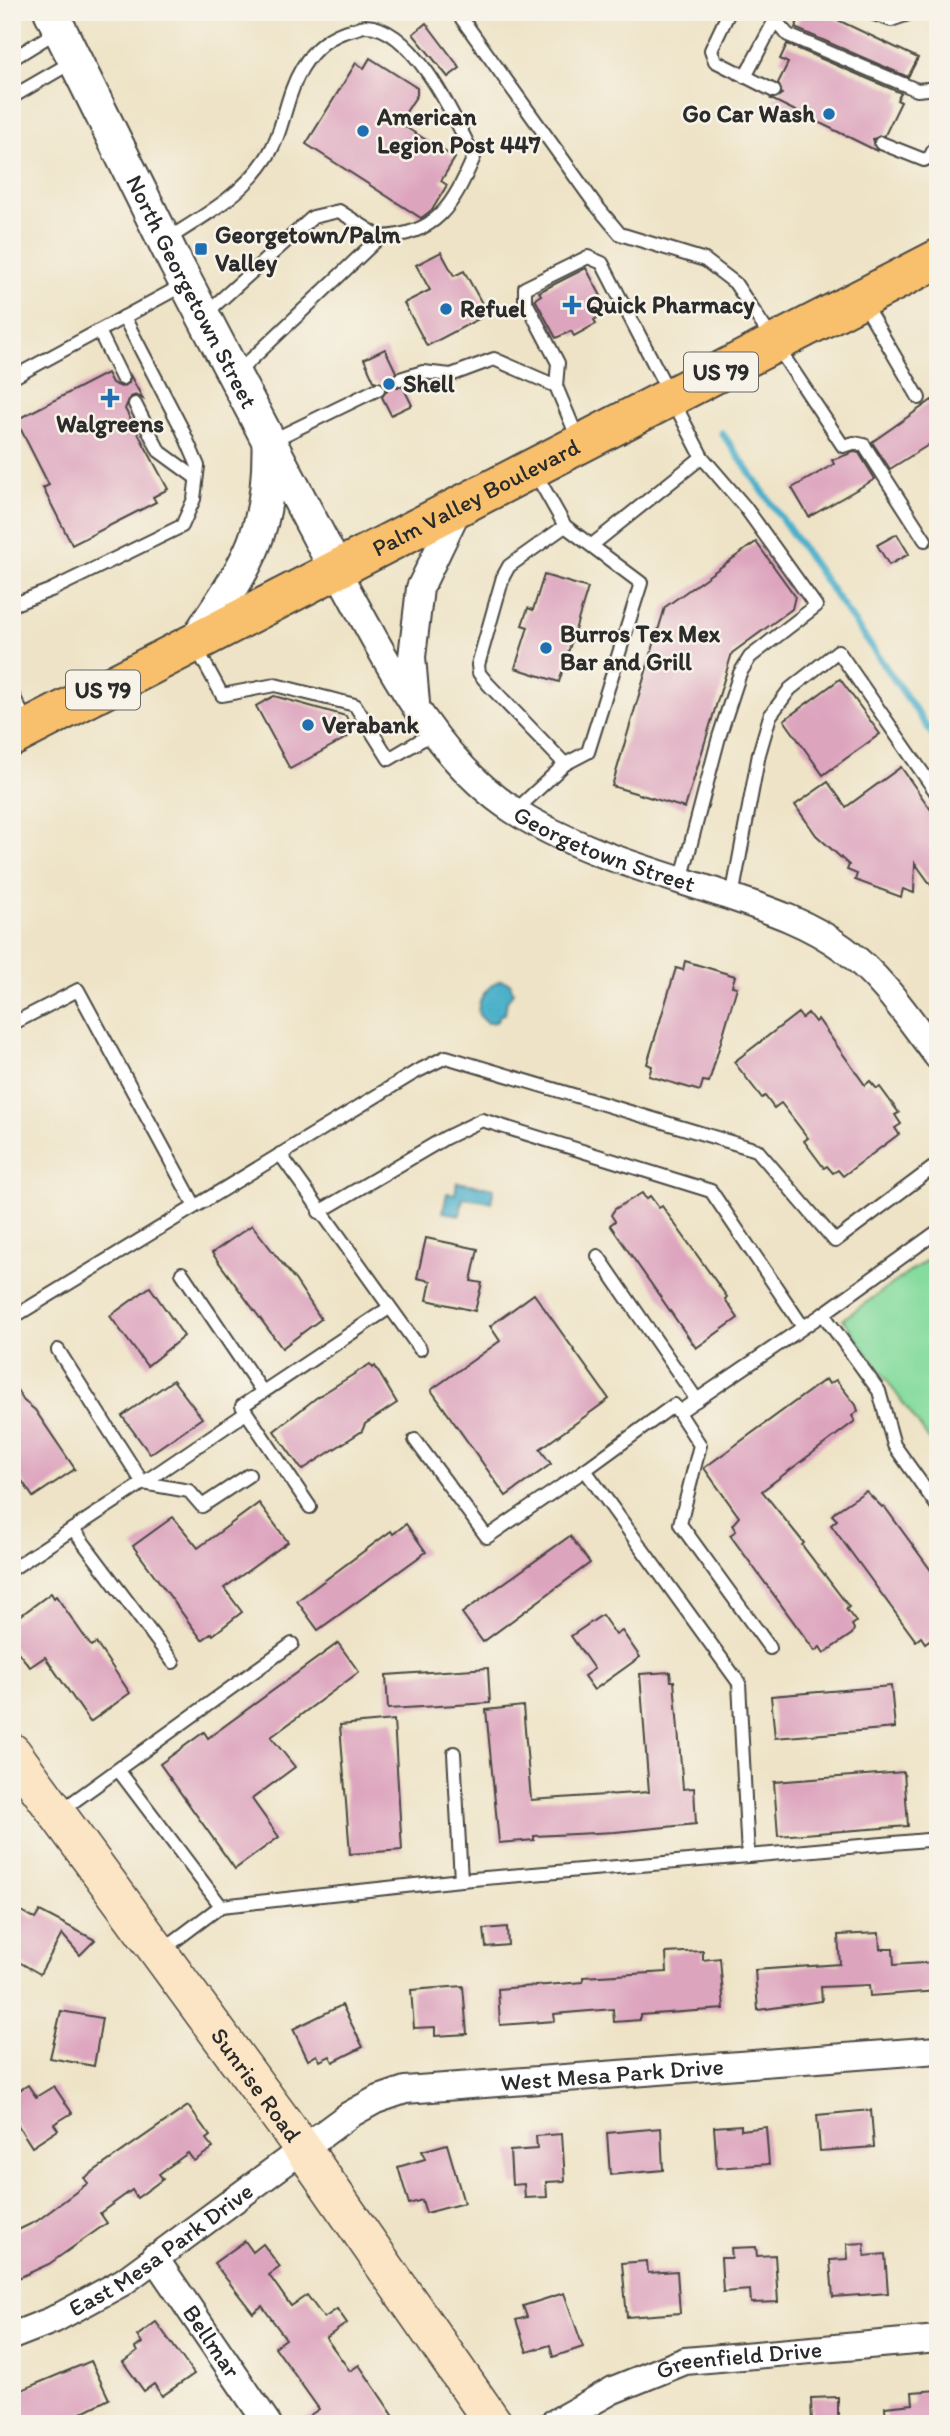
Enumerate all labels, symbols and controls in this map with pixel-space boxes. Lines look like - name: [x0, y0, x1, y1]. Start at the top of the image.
- place label: Go Car Wash: [682, 99, 815, 128]
- place label: American Legion Post 447: [376, 102, 541, 160]
- marker: Go Car Wash: [821, 106, 837, 122]
- marker: American Legion Post 447: [355, 123, 371, 139]
- street label: North Georgetown Street: [120, 170, 264, 413]
- place label: Georgetown/Palm Valley: [215, 220, 401, 278]
- marker: Georgetown/Palm Valley: [193, 241, 209, 257]
- place label: Quick Pharmacy: [586, 290, 755, 320]
- place label: Refuel: [460, 294, 527, 323]
- marker: Quick Pharmacy: [564, 297, 580, 313]
- marker: Refuel: [438, 301, 454, 317]
- road number: US 79: [684, 352, 758, 392]
- place label: Shell: [403, 369, 455, 398]
- marker: Shell: [381, 376, 397, 392]
- marker: Walgreens: [102, 390, 118, 406]
- place label: Walgreens: [56, 409, 164, 439]
- street label: Palm Valley Boulevard: [367, 432, 584, 563]
- place label: Burros Tex Mex Bar and Grill: [560, 619, 721, 676]
- marker: Burros Tex Mex Bar and Grill: [538, 640, 554, 656]
- road number: US 79: [66, 670, 140, 710]
- place label: Verabank: [322, 710, 419, 739]
- marker: Verabank: [300, 717, 316, 733]
- street label: Georgetown Street: [508, 799, 699, 898]
- street label: Sunrise Road: [205, 2022, 308, 2148]
- street label: West Mesa Park Drive: [500, 2051, 725, 2097]
- street label: East Mesa Park Drive: [64, 2176, 258, 2323]
- street label: Bellmar: [177, 2299, 247, 2383]
- street label: Greenfield Drive: [651, 2334, 823, 2385]

